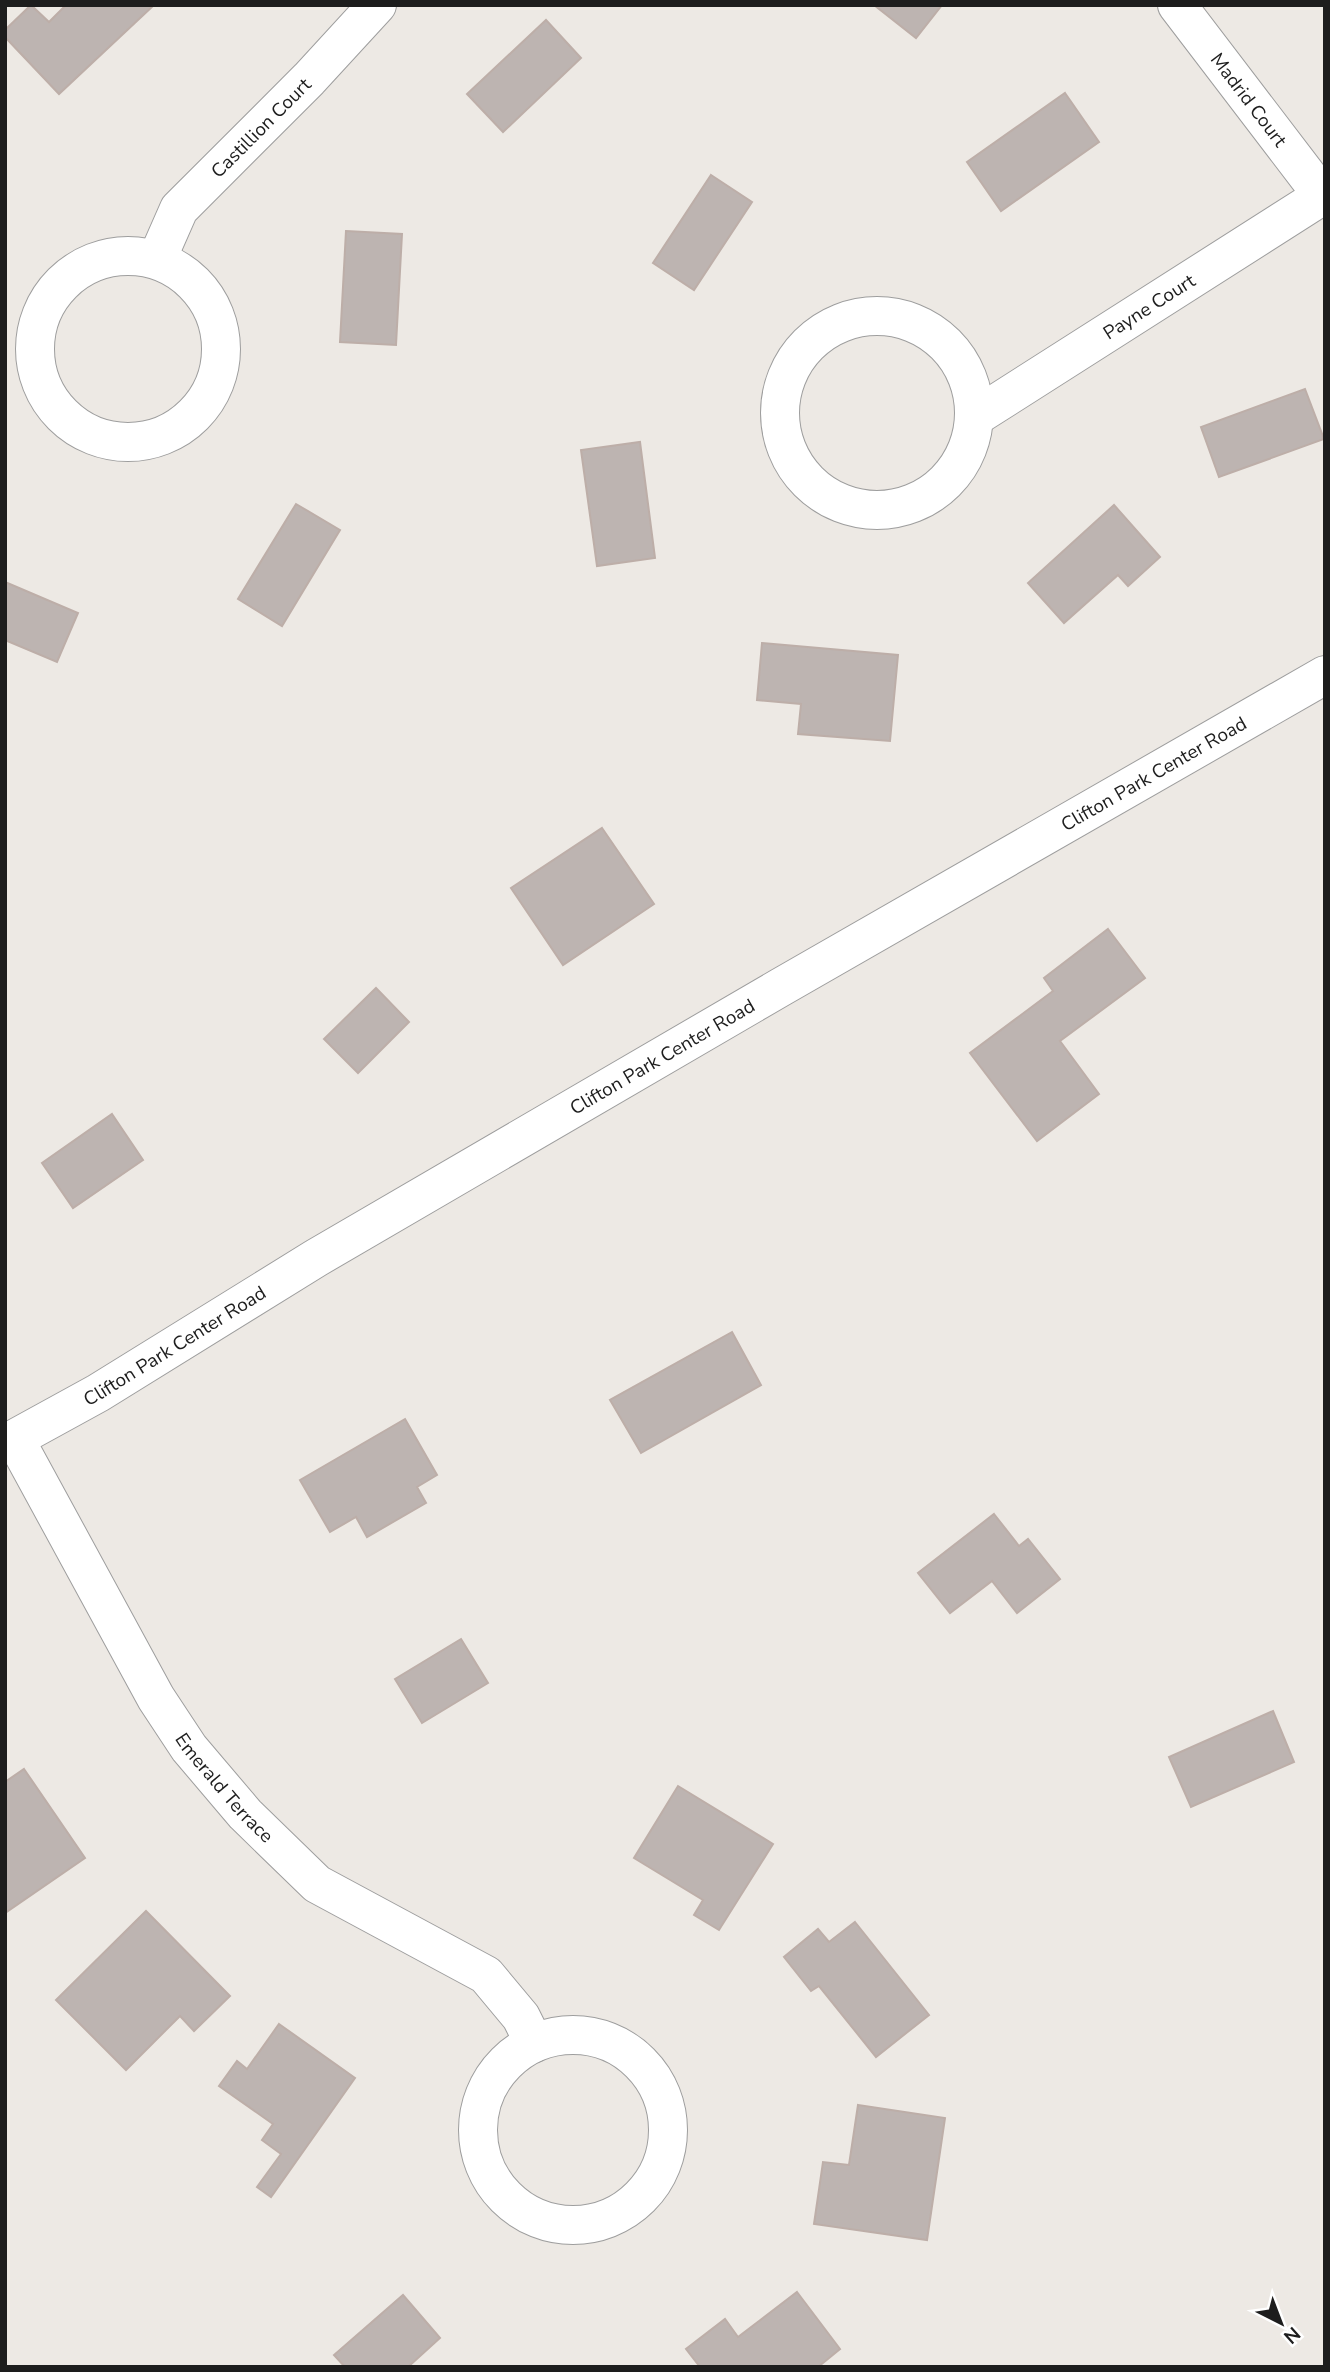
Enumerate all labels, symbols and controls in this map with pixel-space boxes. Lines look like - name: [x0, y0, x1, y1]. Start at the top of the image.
- street label: Madrid Court: [1204, 48, 1293, 153]
- street label: Castillion Court: [205, 72, 317, 184]
- street label: Payne Court: [1098, 268, 1201, 346]
- street label: Clifton Park Center Road: [1056, 711, 1251, 838]
- street label: Clifton Park Center Road: [565, 993, 760, 1121]
- street label: Clifton Park Center Road: [79, 1280, 271, 1413]
- street label: Emerald Terrace: [169, 1728, 279, 1849]
- north arrow: [1246, 2288, 1316, 2358]
- text: N: [1278, 2320, 1306, 2349]

